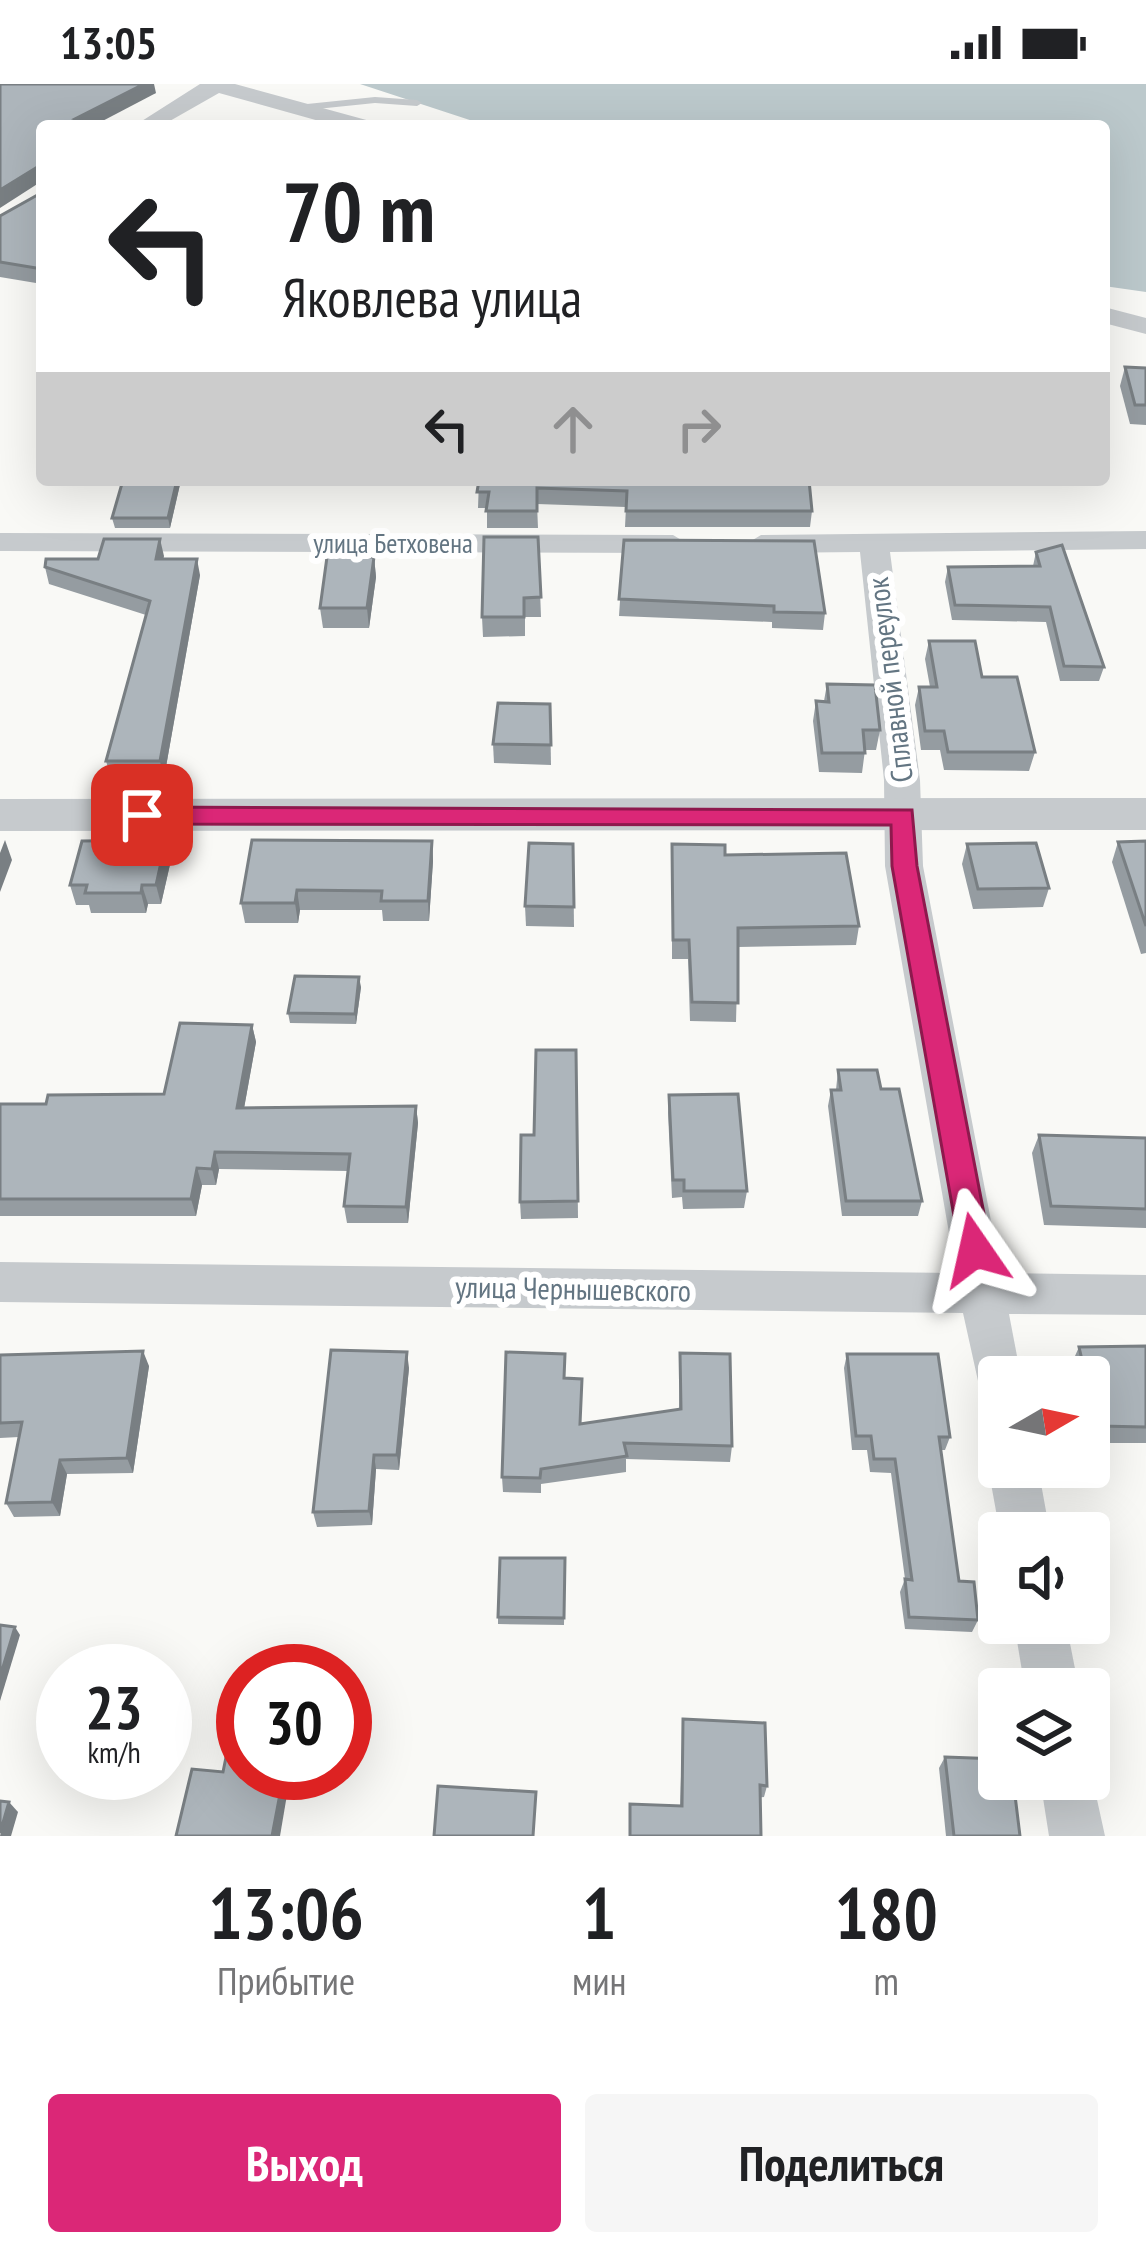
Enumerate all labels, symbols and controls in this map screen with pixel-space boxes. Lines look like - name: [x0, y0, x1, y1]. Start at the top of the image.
- text: 13:05: [60, 13, 157, 71]
- text: 70 m: [282, 156, 435, 265]
- icon: left: [84, 168, 240, 324]
- text: Яковлева улица: [282, 262, 582, 332]
- icon: left: [414, 396, 480, 462]
- icon: ahead: [540, 396, 606, 462]
- icon: right: [666, 396, 732, 462]
- street label: улица Бетховена: [313, 526, 473, 560]
- street label: Сплавной переулок: [857, 575, 921, 785]
- pin: [91, 764, 193, 866]
- icon: arrive: [109, 782, 175, 848]
- position arrow: [912, 1187, 1038, 1313]
- street label: улица Чернышевского: [455, 1266, 691, 1310]
- north arrow: [978, 1356, 1110, 1488]
- map controls: [978, 1356, 1110, 1800]
- button: sound: [978, 1512, 1110, 1644]
- speed limit sign: 30: [216, 1644, 372, 1800]
- text: 23: [85, 1668, 143, 1746]
- button: layers: [978, 1668, 1110, 1800]
- text: km/h: [87, 1732, 141, 1771]
- text: 13:06: [208, 1866, 364, 1959]
- text: 1: [582, 1866, 616, 1959]
- text: 180: [835, 1866, 938, 1959]
- text: Прибытие: [217, 1955, 355, 2006]
- text: мин: [572, 1955, 626, 2006]
- text: m: [874, 1955, 899, 2006]
- button: Выход: [48, 2094, 561, 2232]
- button: Поделиться: [585, 2094, 1098, 2232]

